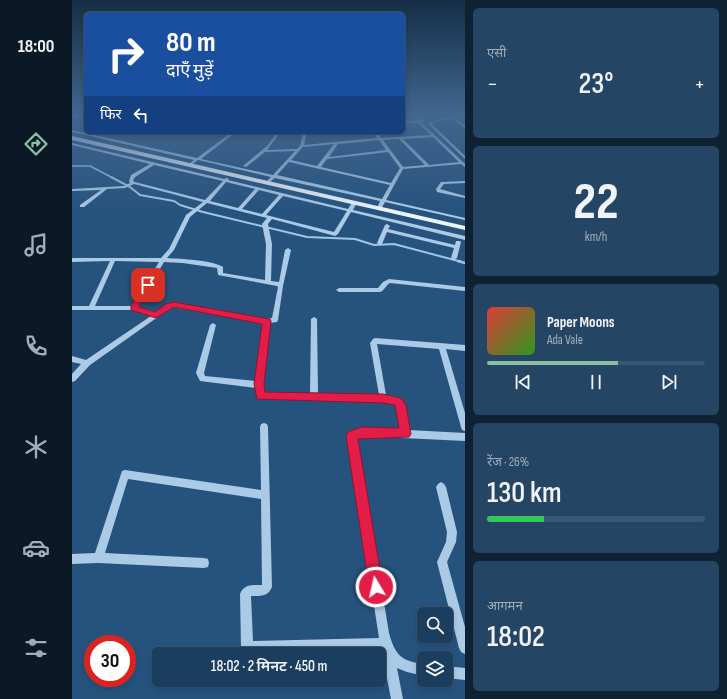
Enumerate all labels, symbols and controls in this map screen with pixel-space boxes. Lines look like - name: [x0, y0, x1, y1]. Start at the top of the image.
- text: 80 m: [166, 26, 215, 59]
- icon: right: [100, 28, 152, 80]
- text: 18:00: [18, 36, 54, 57]
- text: एसी: [487, 45, 506, 61]
- text: दाएँ मुड़ें: [166, 60, 213, 81]
- text: 23°: [578, 66, 614, 102]
- text: −: [487, 71, 498, 98]
- text: +: [694, 71, 705, 98]
- icon: left: [130, 104, 152, 126]
- text: फिर: [100, 105, 122, 124]
- icon: directions: [22, 130, 50, 158]
- text: 22: [573, 171, 619, 234]
- text: km/h: [585, 229, 607, 245]
- icon: music: [22, 231, 50, 259]
- pin: [131, 268, 165, 302]
- icon: arrive: [137, 274, 159, 296]
- text: Paper Moons: [547, 313, 615, 332]
- icon: phone: [22, 332, 50, 360]
- text: Ada Vale: [547, 332, 583, 348]
- icon: previous: [512, 371, 534, 393]
- icon: pause: [585, 371, 607, 393]
- icon: next: [658, 371, 680, 393]
- icon: climate: [22, 433, 50, 461]
- text: रेंज · 26%: [487, 454, 529, 470]
- text: 130 km: [487, 475, 562, 511]
- icon: car: [22, 534, 50, 562]
- position arrow: [355, 566, 397, 608]
- text: आगमन: [487, 598, 523, 614]
- map controls: [417, 607, 453, 687]
- button: search: [417, 607, 453, 643]
- text: 18:02: [487, 619, 545, 655]
- icon: filters: [22, 634, 50, 662]
- speed limit sign: 30: [84, 635, 136, 687]
- button: layers: [417, 651, 453, 687]
- text: 18:02 · 2 मिनट · 450 m: [211, 657, 327, 676]

